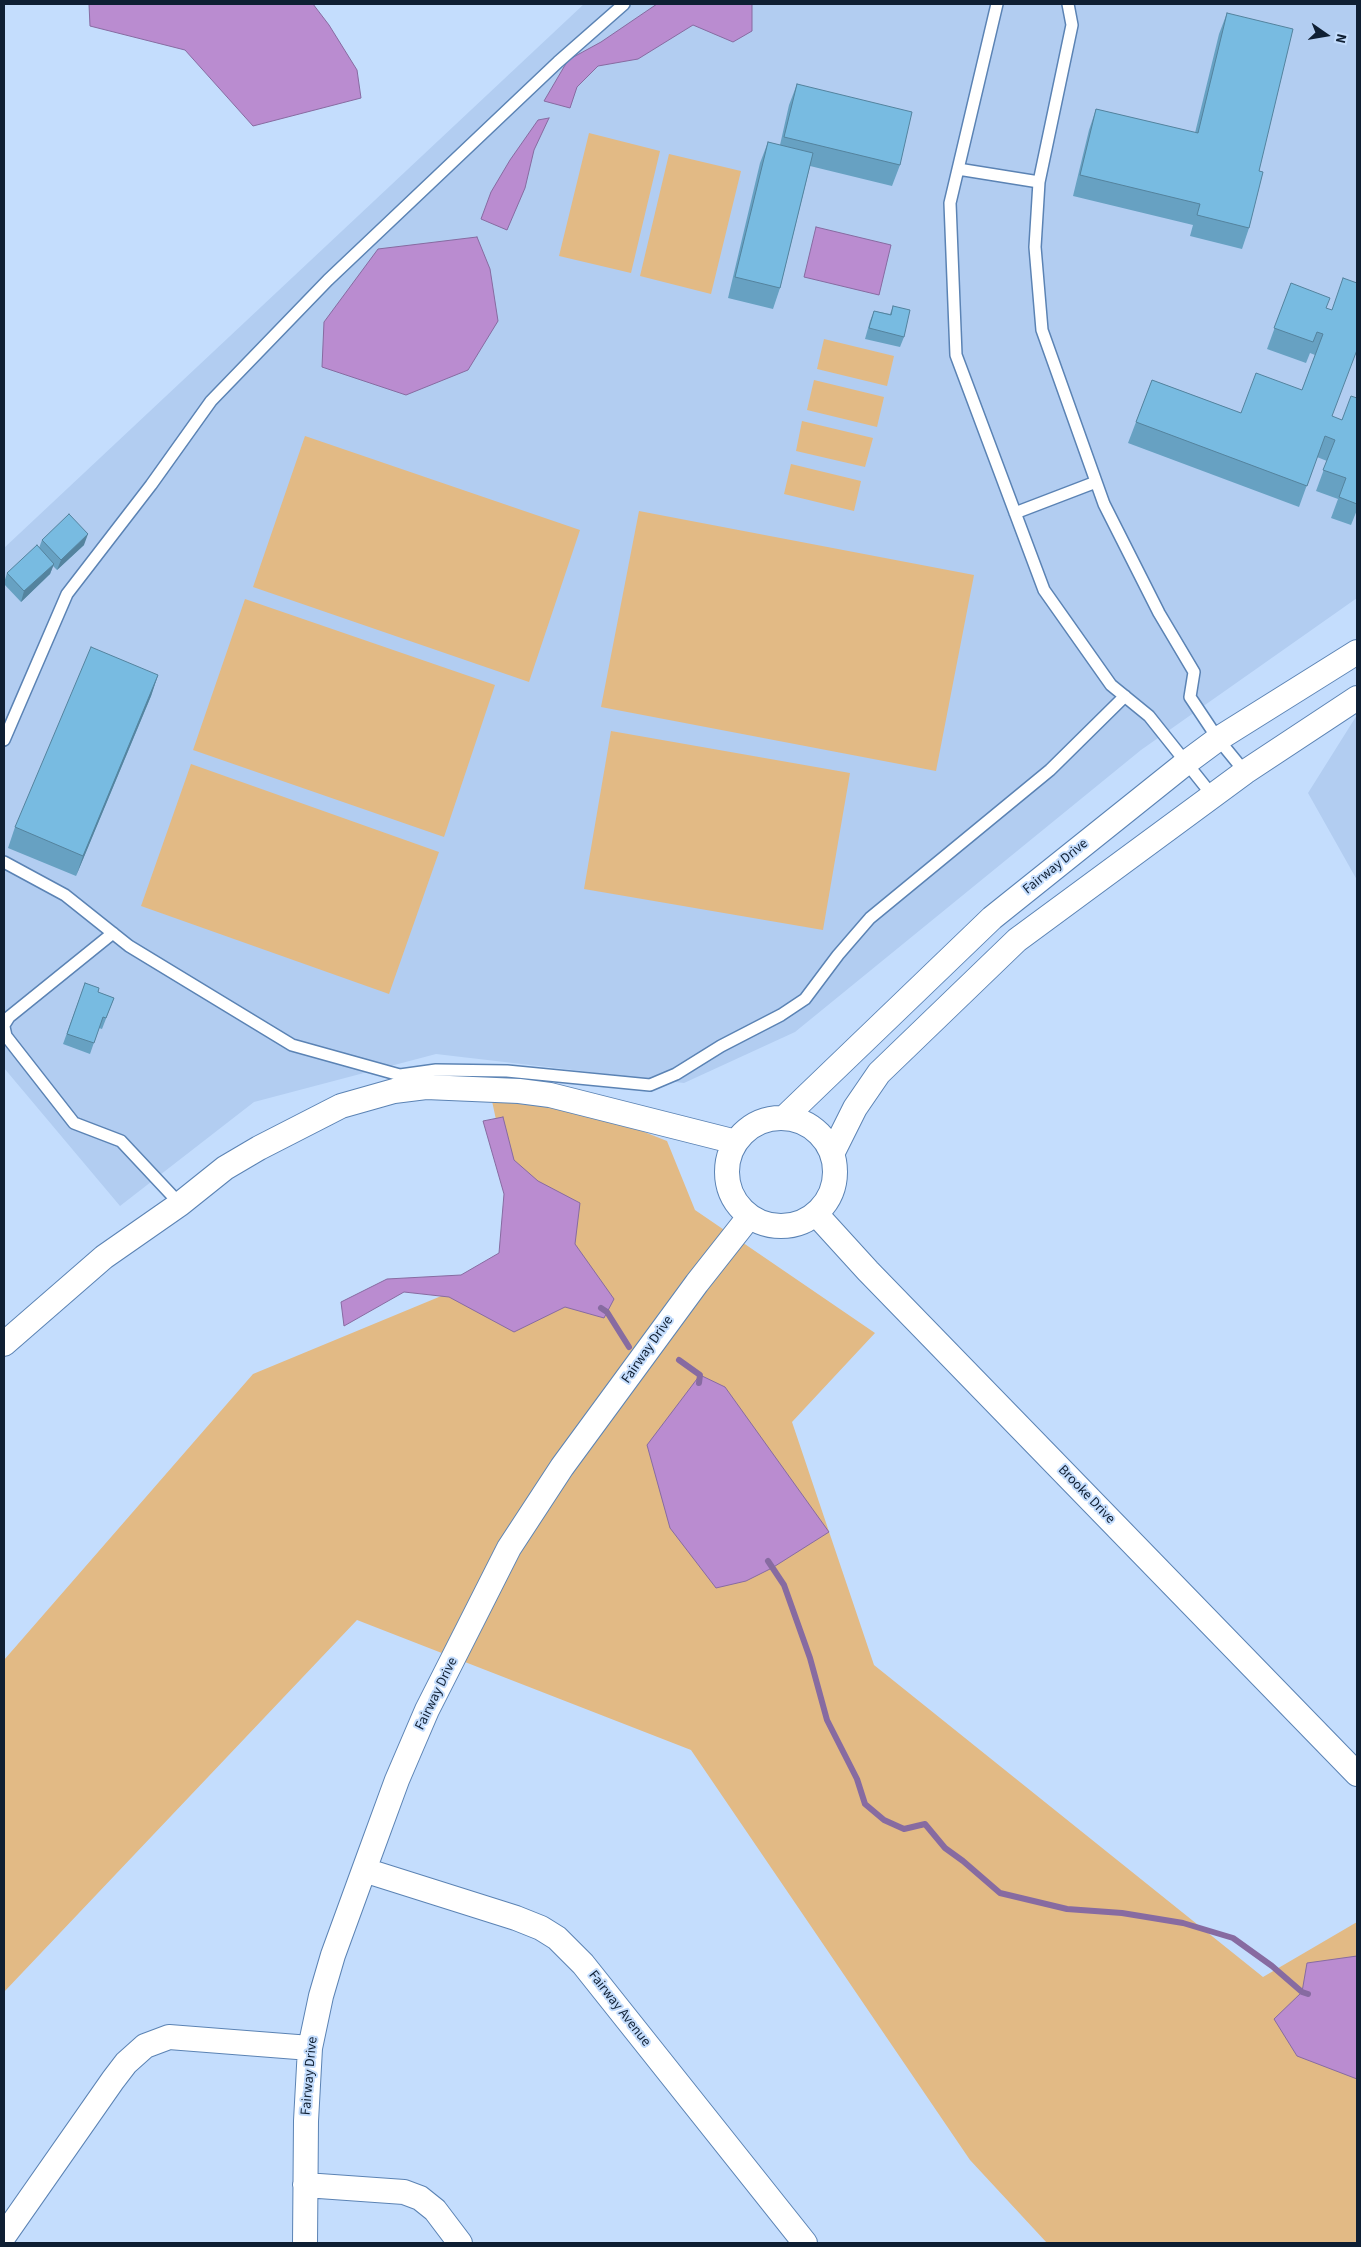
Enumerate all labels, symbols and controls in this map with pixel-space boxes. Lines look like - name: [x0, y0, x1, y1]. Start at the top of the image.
- north arrow: [1301, 10, 1351, 60]
- text: N: [1330, 32, 1351, 45]
- street label: Fairway Drive: [1020, 836, 1092, 898]
- street label: Fairway Drive: [619, 1313, 677, 1387]
- street label: Brooke Drive: [1054, 1462, 1118, 1528]
- street label: Fairway Drive: [412, 1655, 462, 1733]
- street label: Fairway Avenue: [584, 1968, 654, 2050]
- street label: Fairway Drive: [298, 2036, 322, 2116]

